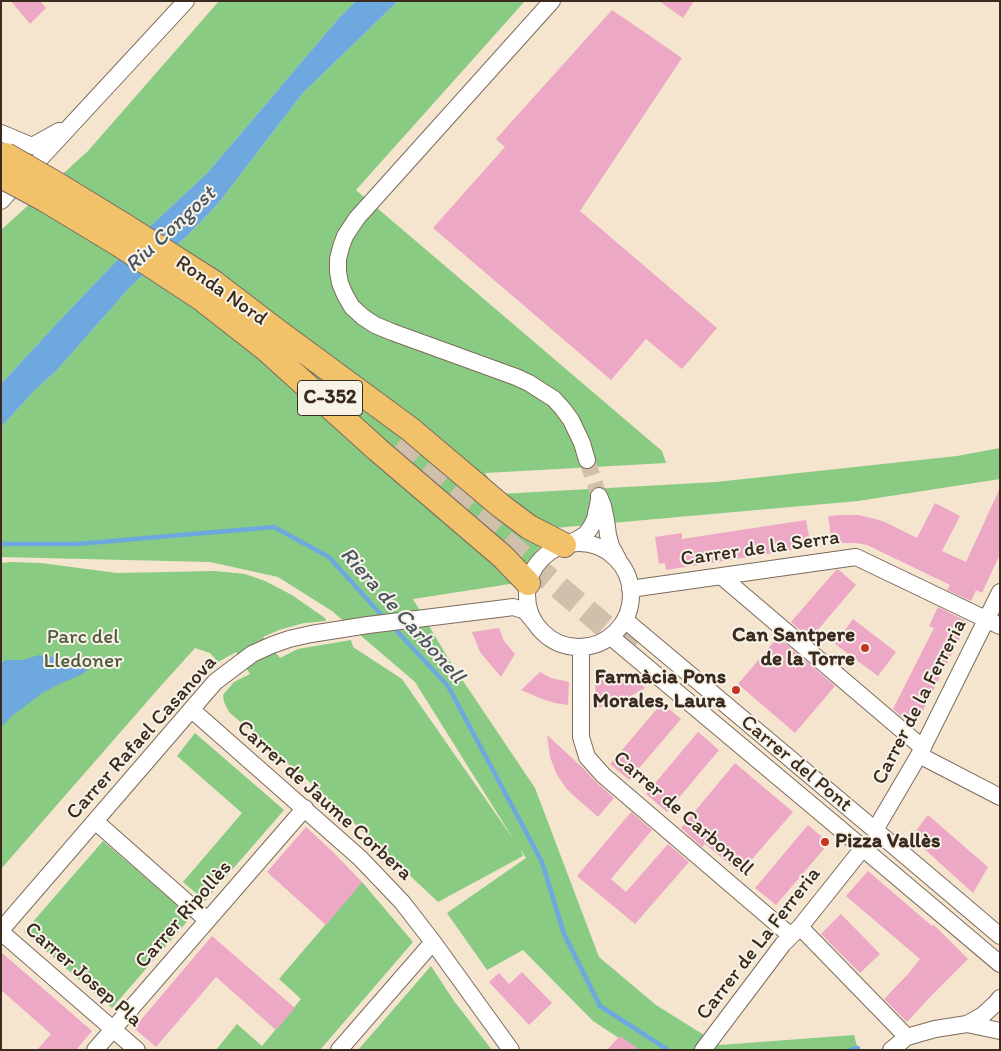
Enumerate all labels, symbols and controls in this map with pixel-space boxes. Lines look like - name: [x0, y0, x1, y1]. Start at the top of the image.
- water label: Riu Congost: [120, 181, 222, 279]
- street label: Ronda Nord: [170, 250, 272, 332]
- road number: C-352: [298, 380, 362, 416]
- street label: Carrer de la Serra: [679, 525, 841, 573]
- water label: Riera de Carbonell: [334, 542, 470, 690]
- street label: Carrer de la Ferreria: [867, 615, 973, 789]
- place label: Can Santpere de la Torre: [732, 623, 855, 673]
- park label: Parc del Lledoner: [44, 625, 122, 675]
- marker: Can Santpere de la Torre: [859, 642, 871, 654]
- street label: Carrer Rafael Casanova: [61, 650, 223, 826]
- place label: Farmàcia Pons Morales, Laura: [593, 665, 726, 715]
- marker: Farmàcia Pons Morales, Laura: [730, 684, 742, 696]
- street label: Carrer del Pont: [735, 710, 857, 818]
- street label: Carrer de Jaume Corbera: [231, 716, 417, 886]
- street label: Carrer de Carbonell: [607, 746, 759, 882]
- place label: Pizza Vallès: [835, 829, 941, 855]
- marker: Pizza Vallès: [819, 836, 831, 848]
- street label: Carrer Ripollès: [130, 856, 238, 974]
- street label: Carrer de La Ferreria: [691, 862, 827, 1026]
- street label: Carrer Josep Pla: [19, 917, 147, 1033]

